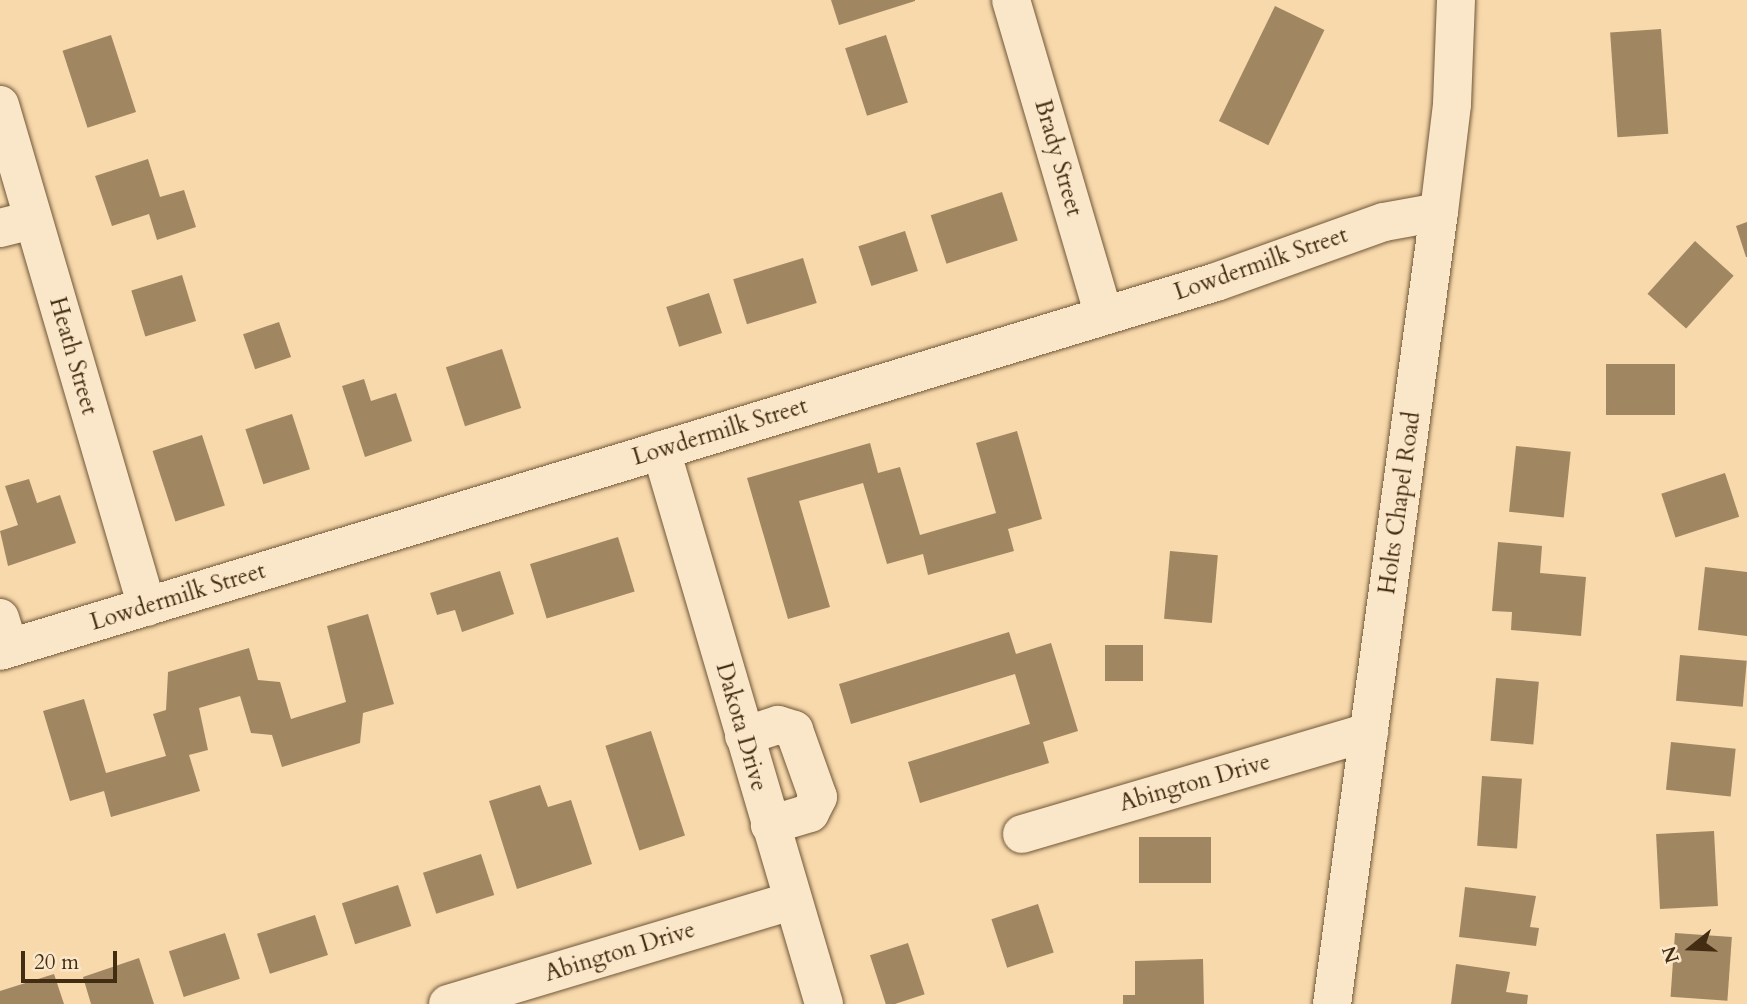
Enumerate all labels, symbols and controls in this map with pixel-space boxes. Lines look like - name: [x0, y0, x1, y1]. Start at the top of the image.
- street label: Brady Street: [1028, 97, 1088, 219]
- street label: Lowdermilk Street: [1171, 221, 1351, 307]
- street label: Heath Street: [43, 294, 103, 418]
- street label: Lowdermilk Street: [629, 392, 811, 472]
- street label: Holts Chapel Road: [1374, 410, 1426, 596]
- street label: Lowdermilk Street: [87, 557, 269, 637]
- street label: Dakota Drive: [709, 660, 773, 794]
- street label: Abington Drive: [1116, 748, 1274, 818]
- north arrow: [1656, 913, 1726, 983]
- street label: Abington Drive: [542, 916, 698, 988]
- scale bar: [24, 937, 121, 981]
- text: N: [1656, 943, 1686, 966]
- text: 20 m: [34, 948, 79, 977]

